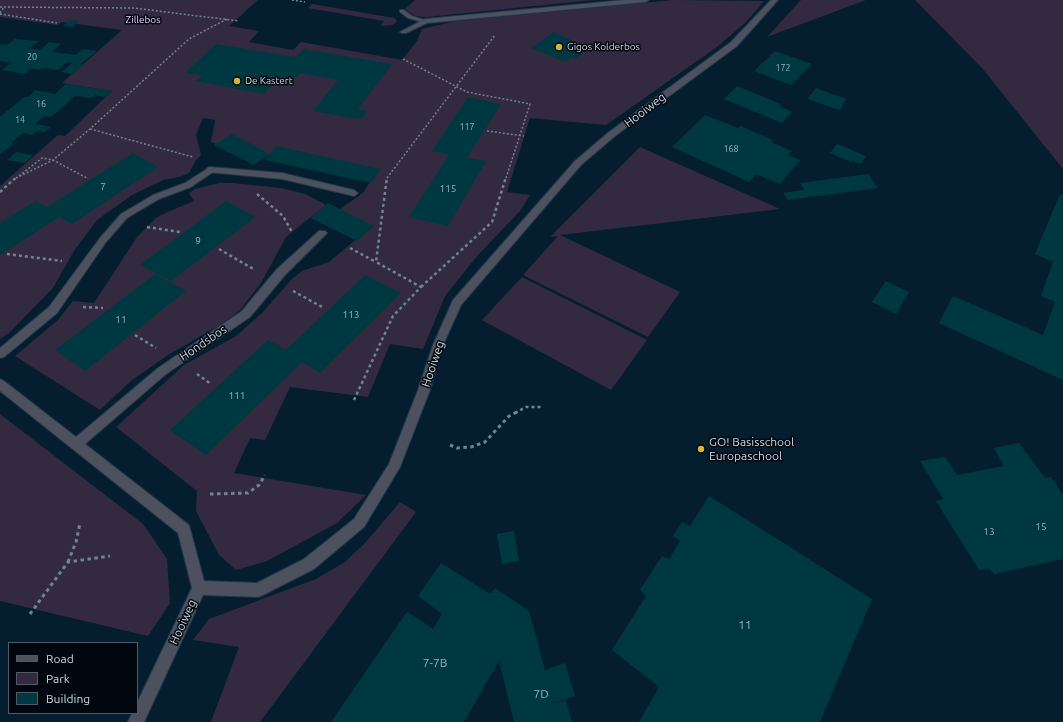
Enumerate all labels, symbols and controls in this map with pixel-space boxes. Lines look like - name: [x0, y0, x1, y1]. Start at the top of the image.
- park label: Zillebos: [126, 14, 160, 26]
- place label: Gigos Kolderbos: [567, 41, 640, 53]
- marker: Gigos Kolderbos: [554, 42, 564, 52]
- house number: 20: [27, 52, 37, 62]
- house number: 172: [775, 63, 791, 73]
- place label: De Kastert: [245, 75, 293, 87]
- marker: De Kastert: [232, 76, 242, 86]
- street label: Hooiweg: [621, 90, 669, 130]
- house number: 16: [36, 99, 46, 109]
- house number: 14: [15, 115, 25, 125]
- house number: 117: [459, 122, 475, 132]
- house number: 168: [723, 144, 739, 154]
- house number: 7: [100, 181, 106, 193]
- house number: 115: [440, 183, 456, 195]
- house number: 9: [195, 235, 201, 247]
- house number: 113: [343, 309, 359, 321]
- house number: 11: [115, 314, 127, 326]
- street label: Hondsbos: [177, 322, 229, 364]
- street label: Hooiweg: [418, 339, 448, 389]
- house number: 111: [229, 390, 245, 402]
- place label: GO! Basisschool Europaschool: [709, 435, 794, 463]
- marker: GO! Basisschool Europaschool: [696, 444, 706, 454]
- house number: 15: [1035, 521, 1047, 533]
- house number: 13: [983, 526, 995, 538]
- street label: Hooiweg: [166, 597, 200, 647]
- house number: 11: [738, 618, 752, 632]
- legend: [8, 642, 138, 714]
- text: Road: [46, 652, 74, 665]
- house number: 7-7B: [423, 656, 447, 670]
- text: Park: [46, 672, 70, 685]
- house number: 7D: [533, 687, 549, 701]
- text: Building: [46, 692, 90, 705]

